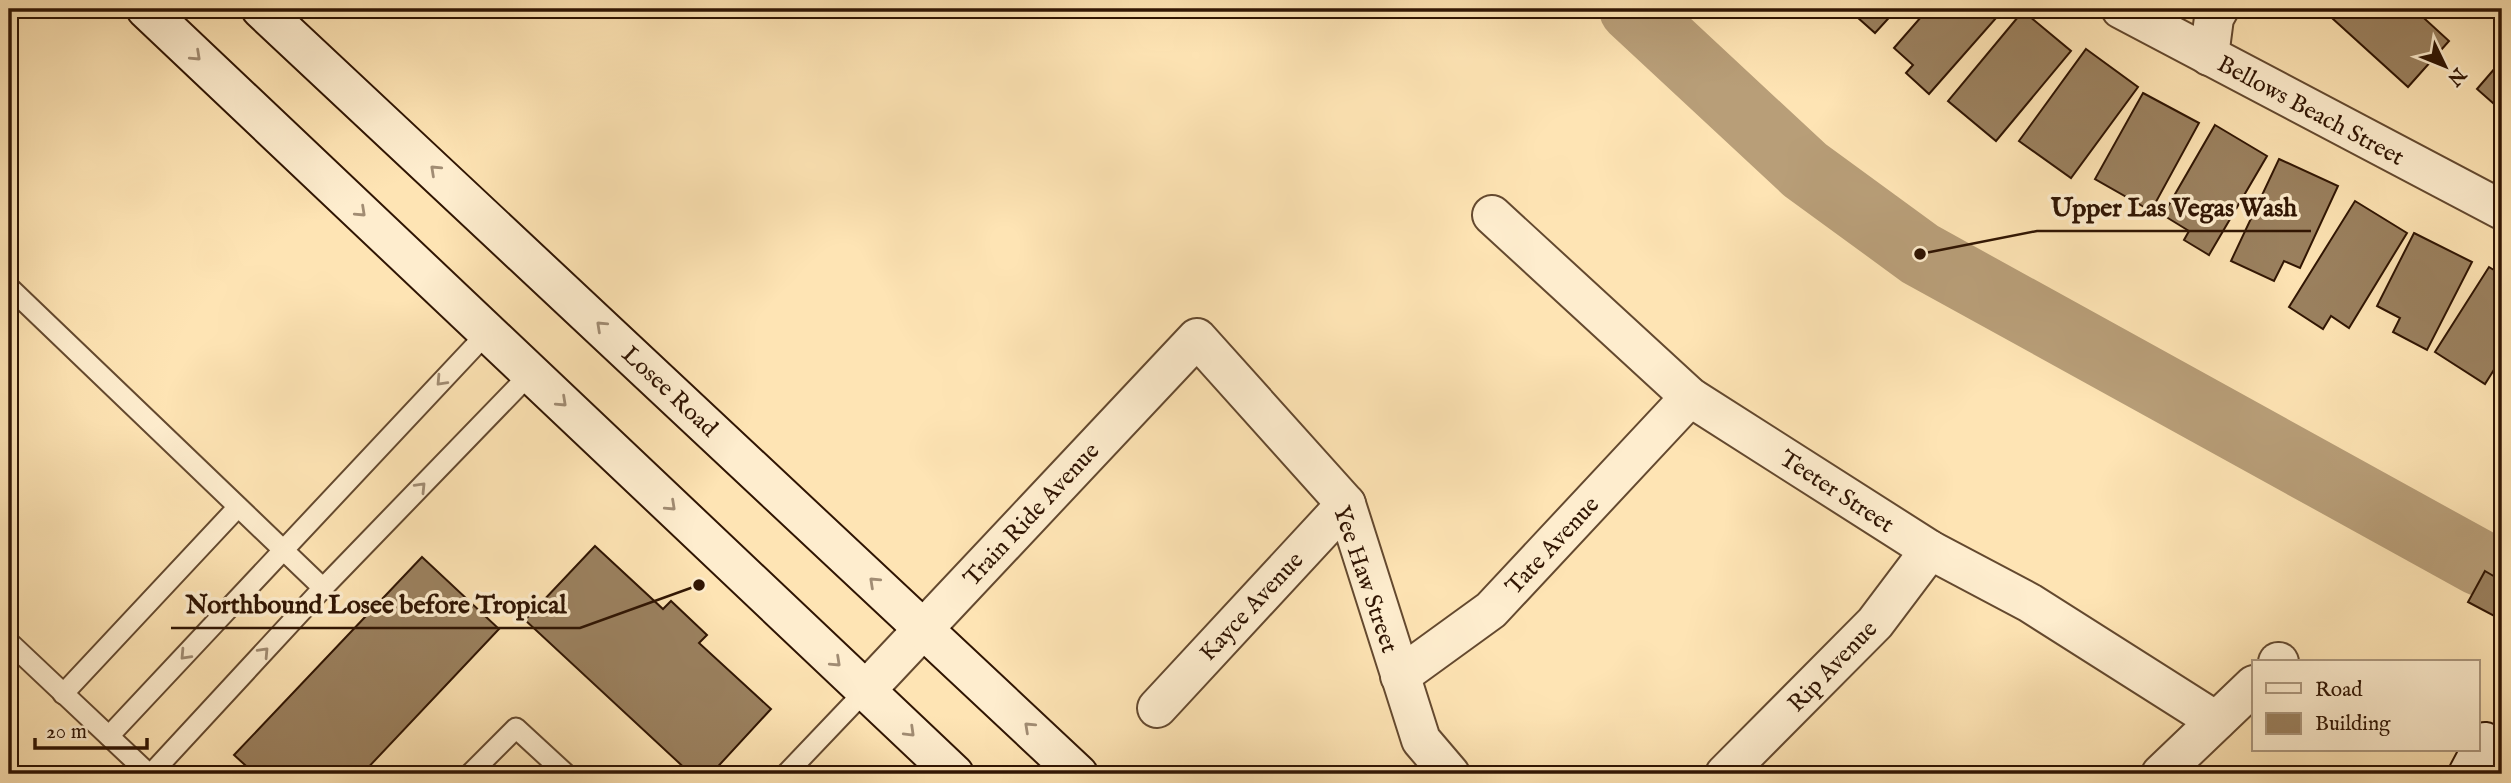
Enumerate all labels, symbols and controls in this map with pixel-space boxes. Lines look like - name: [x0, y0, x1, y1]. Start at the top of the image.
- north arrow: [2410, 32, 2480, 102]
- one-way arrow: [188, 47, 201, 60]
- street label: Bellows Beach Street: [2212, 49, 2409, 174]
- text: N: [2441, 61, 2471, 91]
- one-way arrow: [430, 166, 443, 179]
- callout: Upper Las Vegas Wash: [2037, 184, 2311, 231]
- text: Upper Las Vegas Wash: [2050, 192, 2298, 225]
- one-way arrow: [353, 204, 366, 216]
- one-way arrow: [596, 321, 609, 334]
- street label: Losee Road: [614, 340, 724, 445]
- one-way arrow: [437, 373, 449, 386]
- one-way arrow: [554, 394, 567, 407]
- street label: Train Ride Avenue: [957, 436, 1107, 594]
- street label: Teeter Street: [1773, 444, 1899, 541]
- one-way arrow: [412, 482, 425, 495]
- street label: Tate Avenue: [1500, 490, 1607, 602]
- one-way arrow: [663, 497, 676, 510]
- street label: Yee Haw Street: [1325, 502, 1404, 657]
- street label: Kayce Avenue: [1193, 546, 1311, 668]
- one-way arrow: [869, 577, 882, 590]
- callout: Northbound Losee before Tropical: [171, 581, 580, 628]
- text: Northbound Losee before Tropical: [184, 589, 567, 622]
- street label: Rip Avenue: [1782, 615, 1885, 720]
- one-way arrow: [181, 646, 193, 659]
- one-way arrow: [256, 647, 268, 660]
- one-way arrow: [828, 653, 841, 666]
- legend: [2252, 660, 2480, 752]
- text: Road: [2315, 677, 2363, 704]
- scale bar: [35, 706, 147, 750]
- text: Building: [2315, 711, 2391, 738]
- text: 20 m: [46, 719, 87, 746]
- one-way arrow: [1024, 723, 1037, 736]
- one-way arrow: [902, 724, 915, 737]

